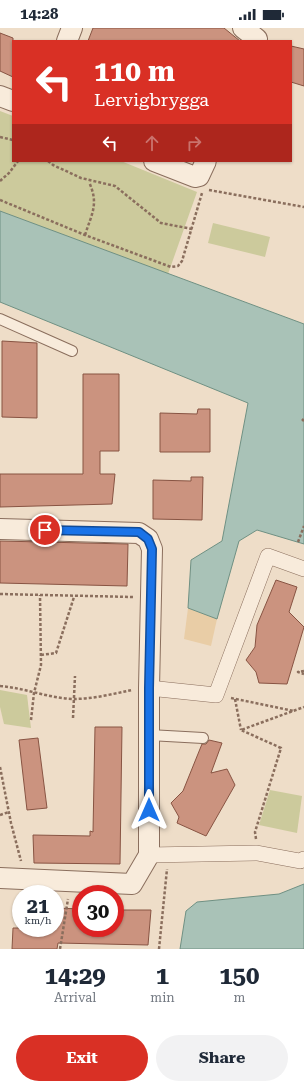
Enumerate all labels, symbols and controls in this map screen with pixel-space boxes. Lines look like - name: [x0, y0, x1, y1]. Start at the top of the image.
- text: 14:28: [20, 5, 58, 23]
- text: 110 m: [94, 55, 175, 88]
- icon: left: [28, 56, 80, 108]
- text: Lervigbrygga: [94, 89, 209, 110]
- icon: left: [99, 132, 121, 154]
- icon: ahead: [141, 132, 163, 154]
- icon: right: [183, 132, 205, 154]
- pin: [28, 513, 62, 547]
- icon: arrive: [34, 519, 56, 541]
- position arrow: [128, 789, 170, 831]
- speed limit sign: 30: [72, 885, 124, 937]
- text: 21: [27, 894, 49, 918]
- text: km/h: [25, 915, 51, 926]
- text: 14:29: [45, 962, 106, 990]
- text: 1: [156, 962, 169, 990]
- text: 150: [219, 962, 260, 990]
- text: Arrival: [54, 990, 96, 1005]
- text: min: [150, 990, 175, 1005]
- text: m: [233, 990, 245, 1005]
- button: Exit: [16, 1035, 148, 1081]
- button: Share: [156, 1035, 288, 1081]

